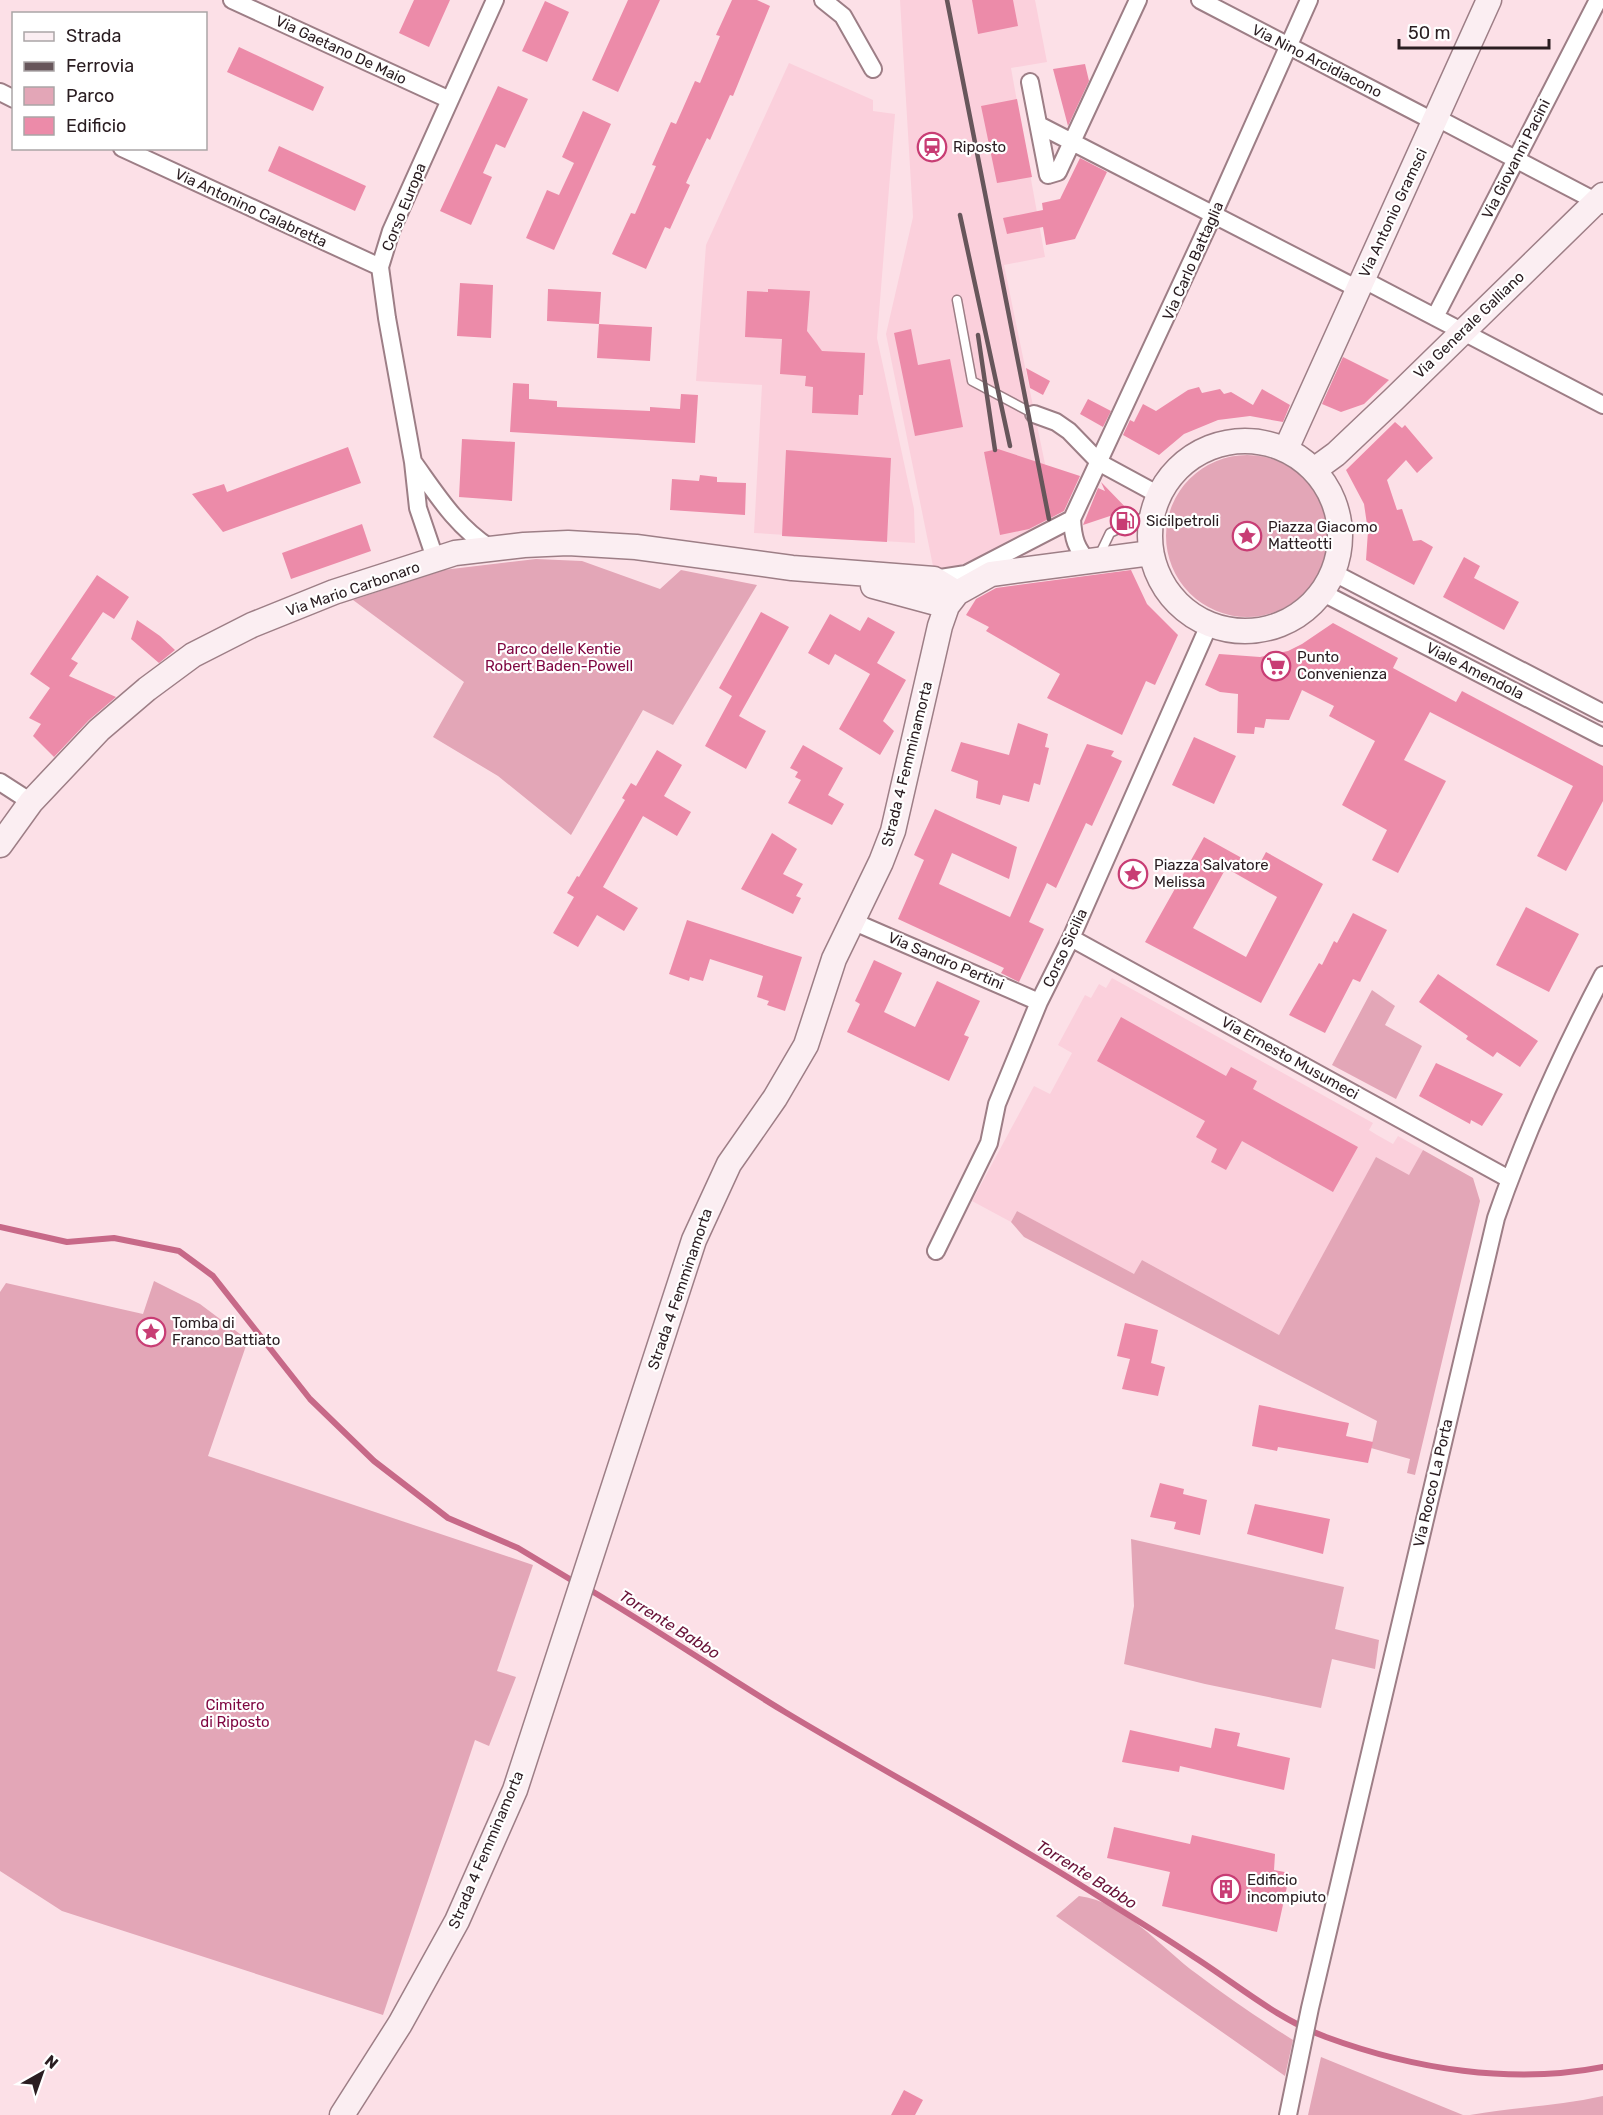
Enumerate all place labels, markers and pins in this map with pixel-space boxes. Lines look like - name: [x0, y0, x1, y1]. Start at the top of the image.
- station icon: Riposto: [916, 131, 948, 163]
- place label: Riposto: [953, 138, 1006, 156]
- fuel station icon: Sicilpetroli: [1109, 505, 1141, 537]
- place label: Sicilpetroli: [1146, 512, 1219, 530]
- place label: Piazza Giacomo Matteotti: [1268, 518, 1378, 553]
- place icon: Piazza Giacomo Matteotti: [1231, 520, 1263, 552]
- place label: Punto Convenienza: [1297, 648, 1387, 683]
- supermarket icon: Punto Convenienza: [1260, 650, 1292, 682]
- place label: Piazza Salvatore Melissa: [1154, 856, 1269, 891]
- place icon: Piazza Salvatore Melissa: [1117, 858, 1149, 890]
- place label: Tomba di Franco Battiato: [172, 1314, 280, 1349]
- place icon: Tomba di Franco Battiato: [135, 1316, 167, 1348]
- place label: Edificio incompiuto: [1247, 1871, 1326, 1906]
- building icon: Edificio incompiuto: [1210, 1873, 1242, 1905]

